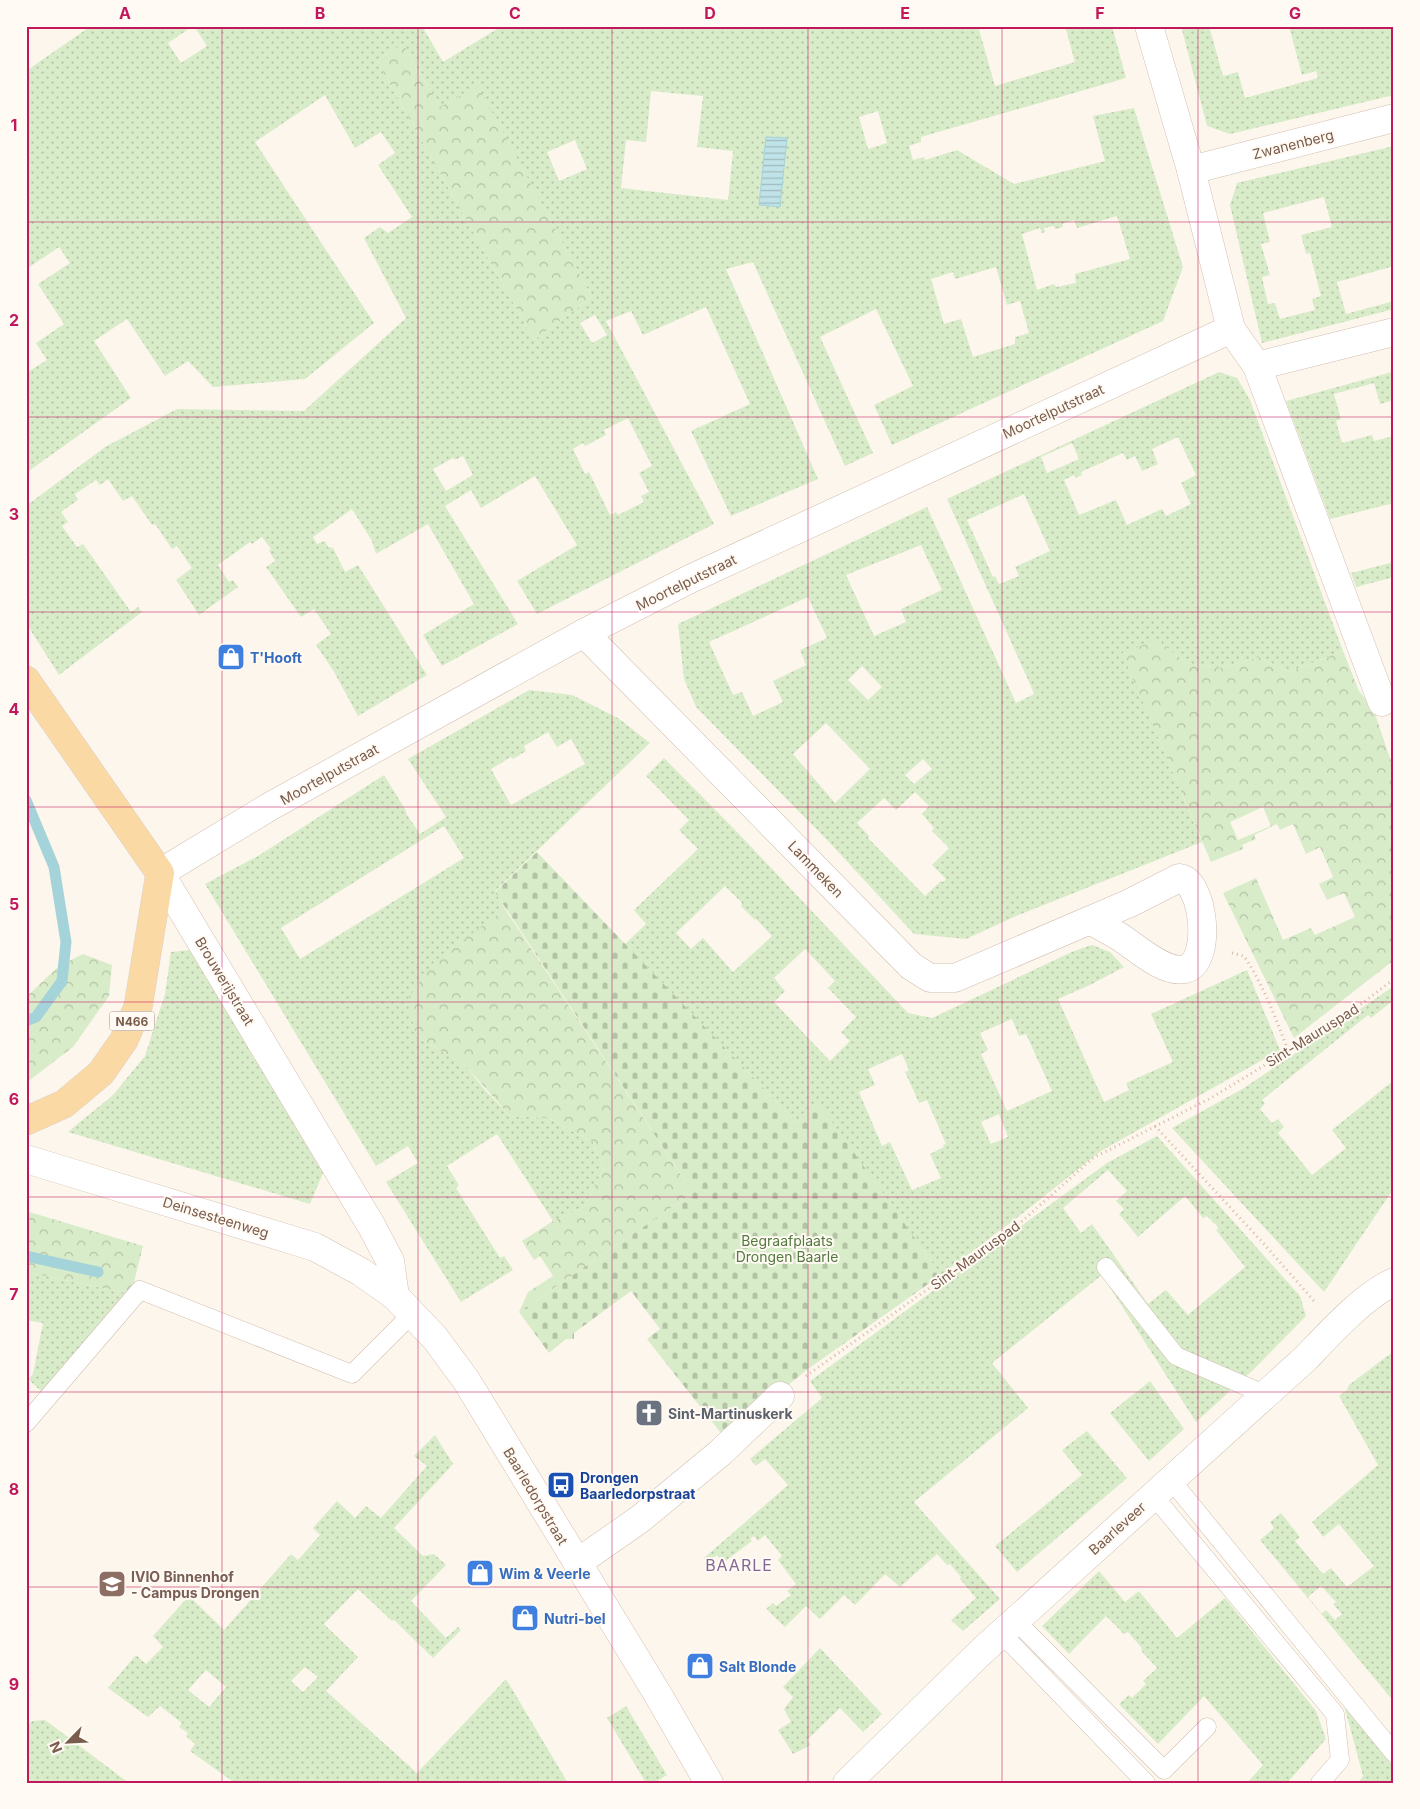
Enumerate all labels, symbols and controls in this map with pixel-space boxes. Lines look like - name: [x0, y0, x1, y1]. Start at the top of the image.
- text: A: [119, 3, 131, 23]
- text: B: [315, 3, 325, 23]
- text: C: [509, 3, 521, 23]
- text: D: [704, 3, 716, 23]
- text: E: [900, 3, 910, 23]
- text: F: [1095, 3, 1105, 23]
- text: G: [1289, 3, 1301, 23]
- text: 1: [11, 115, 17, 135]
- street label: Zwanenberg: [1251, 126, 1335, 162]
- text: 2: [9, 310, 19, 330]
- street label: Moortelputstraat: [1000, 380, 1107, 442]
- text: 3: [9, 504, 19, 524]
- street label: Moortelputstraat: [633, 550, 739, 614]
- shop icon: T'Hooft: [216, 642, 246, 672]
- place label: T'Hooft: [250, 649, 302, 666]
- text: 4: [9, 699, 20, 719]
- street label: Moortelputstraat: [277, 740, 381, 808]
- street label: Lammeken: [785, 837, 847, 901]
- text: 5: [9, 894, 19, 914]
- street label: Brouwerijstraat: [192, 934, 258, 1029]
- street label: Sint-Mauruspad: [1262, 1000, 1362, 1070]
- road number: N466: [110, 1011, 154, 1030]
- text: 6: [9, 1089, 19, 1109]
- street label: Deinsesteenweg: [161, 1193, 271, 1241]
- street label: Sint-Mauruspad: [927, 1217, 1023, 1293]
- park label: Begraafplaats Drongen Baarle: [736, 1232, 838, 1265]
- text: 7: [9, 1284, 19, 1304]
- church icon: Sint-Martinuskerk: [634, 1398, 664, 1428]
- place label: Sint-Martinuskerk: [668, 1405, 794, 1422]
- street label: Baarledorpstraat: [500, 1444, 572, 1548]
- place label: Drongen Baarledorpstraat: [580, 1469, 695, 1502]
- bus stop icon: Drongen Baarledorpstraat: [546, 1470, 576, 1500]
- text: 8: [9, 1479, 19, 1499]
- street label: Baarleveer: [1085, 1498, 1149, 1558]
- district label: BAARLE: [705, 1555, 773, 1575]
- shop icon: Wim & Veerle: [465, 1558, 495, 1588]
- place label: Wim & Veerle: [499, 1565, 590, 1582]
- place label: IVIO Binnenhof - Campus Drongen: [131, 1568, 260, 1601]
- school or university icon: IVIO Binnenhof - Campus Drongen: [97, 1569, 127, 1599]
- shop icon: Nutri-bel: [510, 1603, 540, 1633]
- place label: Nutri-bel: [544, 1610, 606, 1627]
- shop icon: Salt Blonde: [685, 1651, 715, 1681]
- place label: Salt Blonde: [719, 1658, 796, 1675]
- text: 9: [9, 1674, 19, 1694]
- north arrow: [42, 1716, 92, 1766]
- text: N: [46, 1739, 66, 1756]

